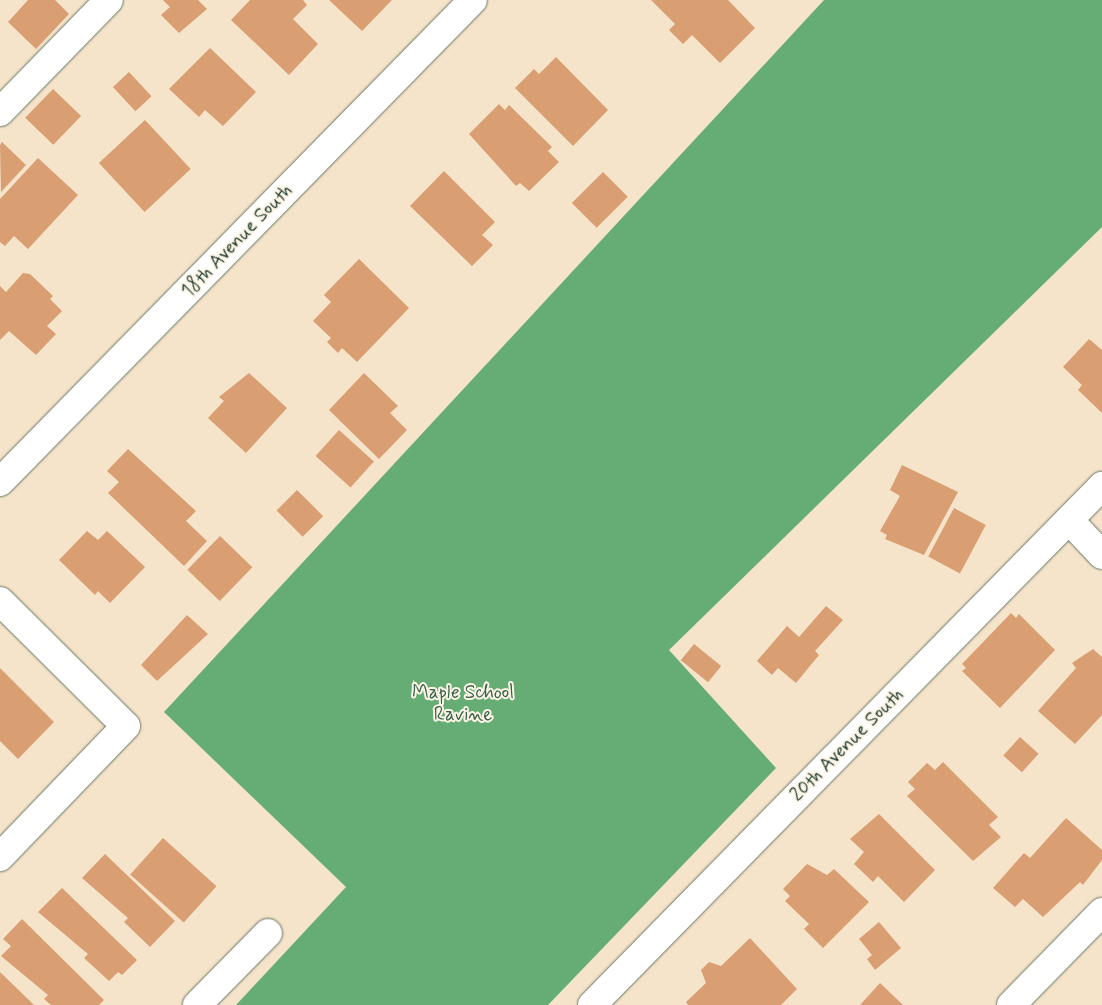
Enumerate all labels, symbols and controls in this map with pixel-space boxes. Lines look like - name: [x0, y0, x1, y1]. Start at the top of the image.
- street label: 18th Avenue South: [178, 181, 296, 301]
- park label: Maple School Ravine: [412, 682, 514, 726]
- street label: 20th Avenue South: [787, 685, 907, 805]

